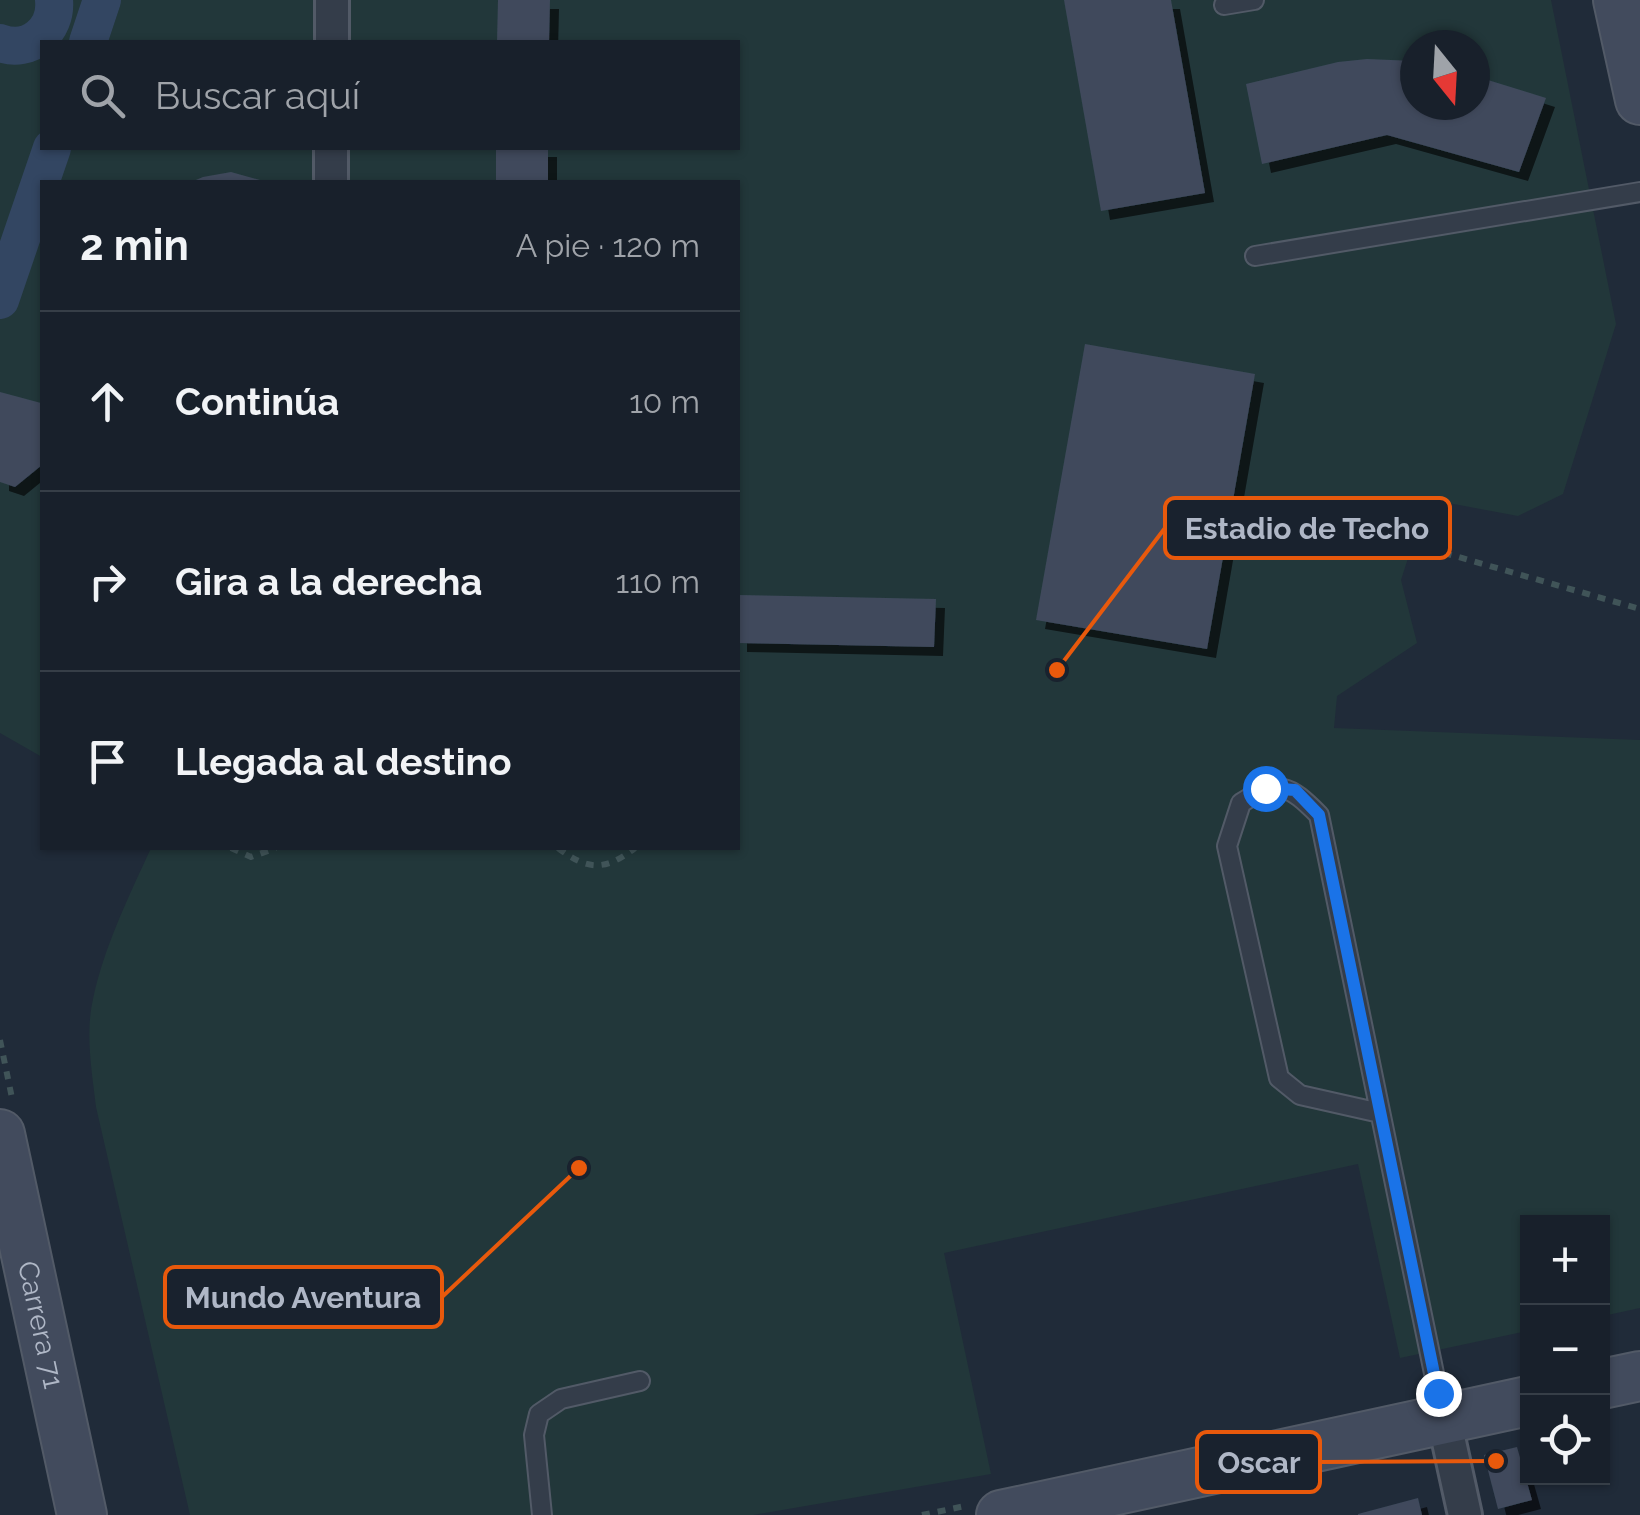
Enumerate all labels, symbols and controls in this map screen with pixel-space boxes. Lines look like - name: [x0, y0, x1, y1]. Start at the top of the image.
- north arrow: [1400, 30, 1490, 120]
- search box: [40, 40, 740, 150]
- icon: search: [75, 68, 130, 123]
- text: Buscar aquí: [155, 73, 360, 118]
- text: 2 min: [80, 221, 189, 270]
- text: A pie · 120 m: [516, 227, 700, 264]
- icon: ahead: [80, 374, 135, 429]
- text: Continúa: [175, 379, 339, 424]
- text: 10 m: [629, 383, 700, 420]
- callout: Estadio de Techo: [1165, 498, 1450, 558]
- text: Estadio de Techo: [1185, 511, 1429, 546]
- icon: right: [80, 554, 135, 609]
- text: Gira a la derecha: [175, 559, 482, 604]
- text: 110 m: [615, 563, 700, 600]
- icon: arrive: [80, 734, 135, 789]
- text: Llegada al destino: [175, 739, 512, 784]
- route start: [1243, 766, 1289, 812]
- map controls: [1520, 1215, 1610, 1485]
- button: +: [1520, 1215, 1610, 1305]
- street label: Carrera 71: [11, 1258, 71, 1391]
- callout: Mundo Aventura: [165, 1267, 442, 1327]
- text: Mundo Aventura: [185, 1280, 421, 1315]
- button: −: [1520, 1305, 1610, 1395]
- route end: [1416, 1371, 1462, 1417]
- button: locate: [1520, 1395, 1610, 1485]
- callout: Oscar: [1197, 1432, 1320, 1492]
- text: Oscar: [1217, 1445, 1301, 1480]

